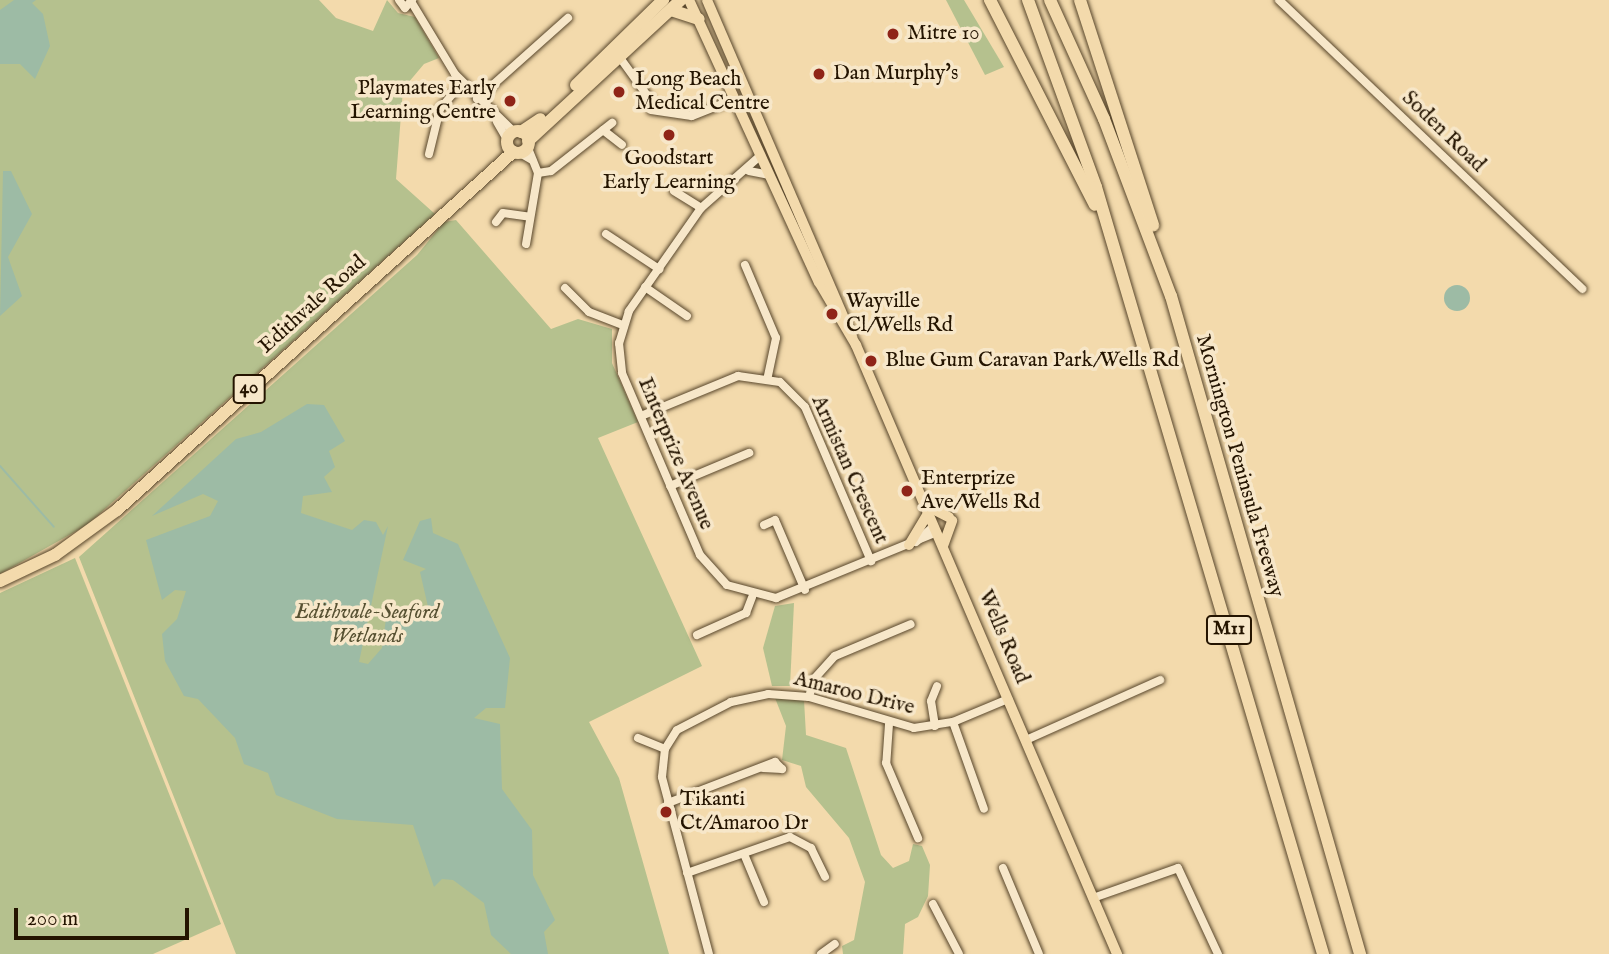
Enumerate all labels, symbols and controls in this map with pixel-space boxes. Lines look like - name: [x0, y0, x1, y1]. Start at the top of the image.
- place label: Mitre 10: [907, 21, 979, 47]
- marker: Mitre 10: [885, 26, 901, 42]
- place label: Dan Murphy's: [833, 61, 958, 87]
- marker: Dan Murphy's: [811, 66, 827, 82]
- place label: Long Beach Medical Centre: [635, 67, 770, 117]
- place label: Playmates Early Learning Centre: [350, 76, 496, 126]
- marker: Long Beach Medical Centre: [609, 82, 629, 102]
- street label: Soden Road: [1396, 86, 1490, 178]
- marker: Playmates Early Learning Centre: [502, 93, 518, 109]
- marker: Goodstart Early Learning: [661, 127, 677, 143]
- place label: Goodstart Early Learning: [603, 146, 735, 196]
- street label: Edithvale Road: [254, 250, 372, 360]
- place label: Wayville Cl/Wells Rd: [846, 289, 953, 339]
- marker: Wayville Cl/Wells Rd: [824, 306, 840, 322]
- street label: Mornington Peninsula Freeway: [1189, 332, 1289, 600]
- place label: Blue Gum Caravan Park/Wells Rd: [885, 348, 1179, 374]
- marker: Blue Gum Caravan Park/Wells Rd: [863, 353, 879, 369]
- road number: 40: [232, 374, 266, 404]
- street label: Enterprize Avenue: [632, 374, 718, 534]
- street label: Armistan Crescent: [805, 392, 893, 548]
- place label: Enterprize Ave/Wells Rd: [921, 466, 1040, 516]
- marker: Enterprize Ave/Wells Rd: [899, 483, 915, 499]
- street label: Wells Road: [972, 586, 1034, 688]
- park label: Edithvale-Seaford Wetlands: [295, 600, 439, 650]
- road number: M11: [1204, 614, 1254, 646]
- street label: Amaroo Drive: [791, 667, 917, 721]
- place label: Tikanti Ct/Amaroo Dr: [680, 787, 808, 837]
- marker: Tikanti Ct/Amaroo Dr: [658, 804, 674, 820]
- scale bar: [18, 894, 192, 938]
- text: 200 m: [27, 906, 78, 933]

